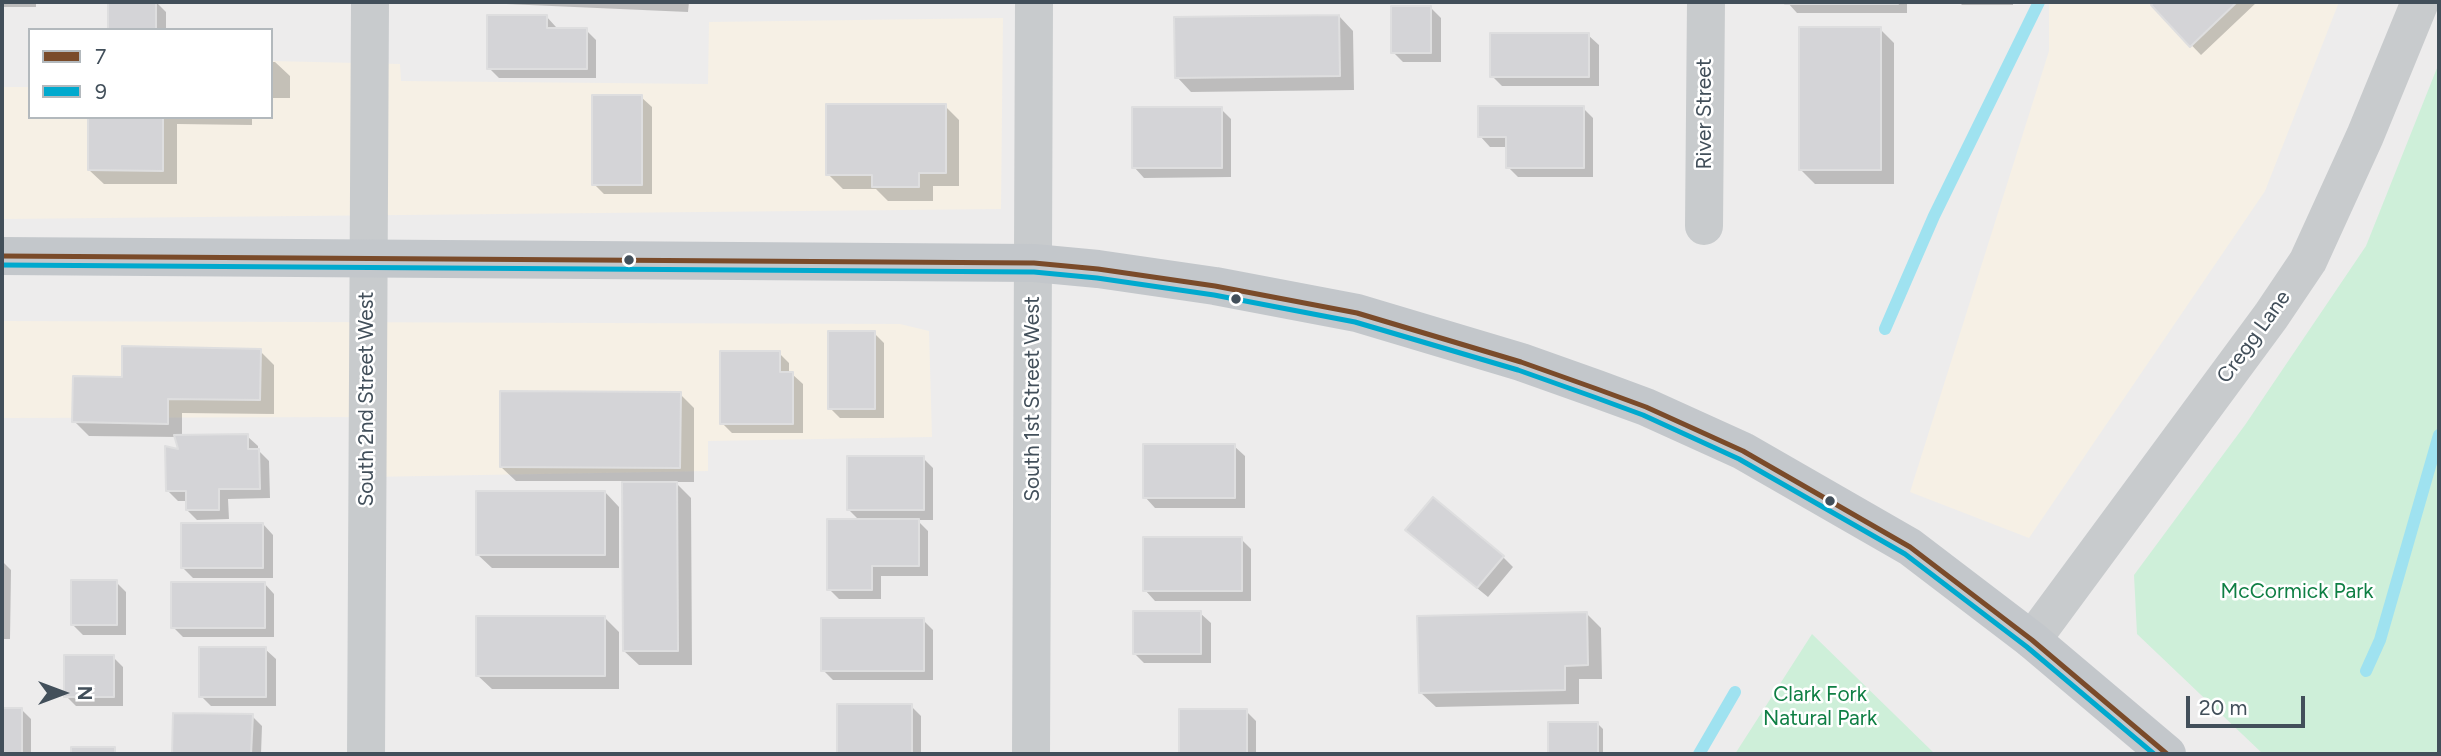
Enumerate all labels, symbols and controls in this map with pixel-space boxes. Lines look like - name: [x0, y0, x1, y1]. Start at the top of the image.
- legend: [28, 28, 273, 119]
- text: 7: [95, 44, 106, 69]
- street label: River Street: [1692, 58, 1718, 170]
- text: 9: [95, 79, 107, 104]
- unlabelled marker: [622, 253, 636, 267]
- street label: Cregg Lane: [2212, 286, 2296, 388]
- street label: South 2nd Street West: [354, 291, 380, 507]
- unlabelled marker: [1229, 292, 1243, 306]
- street label: South 1st Street West: [1020, 296, 1046, 502]
- unlabelled marker: [1823, 494, 1837, 508]
- park label: McCormick Park: [2221, 579, 2373, 605]
- north arrow: [28, 658, 98, 728]
- park label: Clark Fork Natural Park: [1763, 682, 1877, 732]
- scale bar: [2189, 682, 2308, 726]
- text: N: [73, 686, 96, 700]
- text: 20 m: [2199, 695, 2247, 720]

